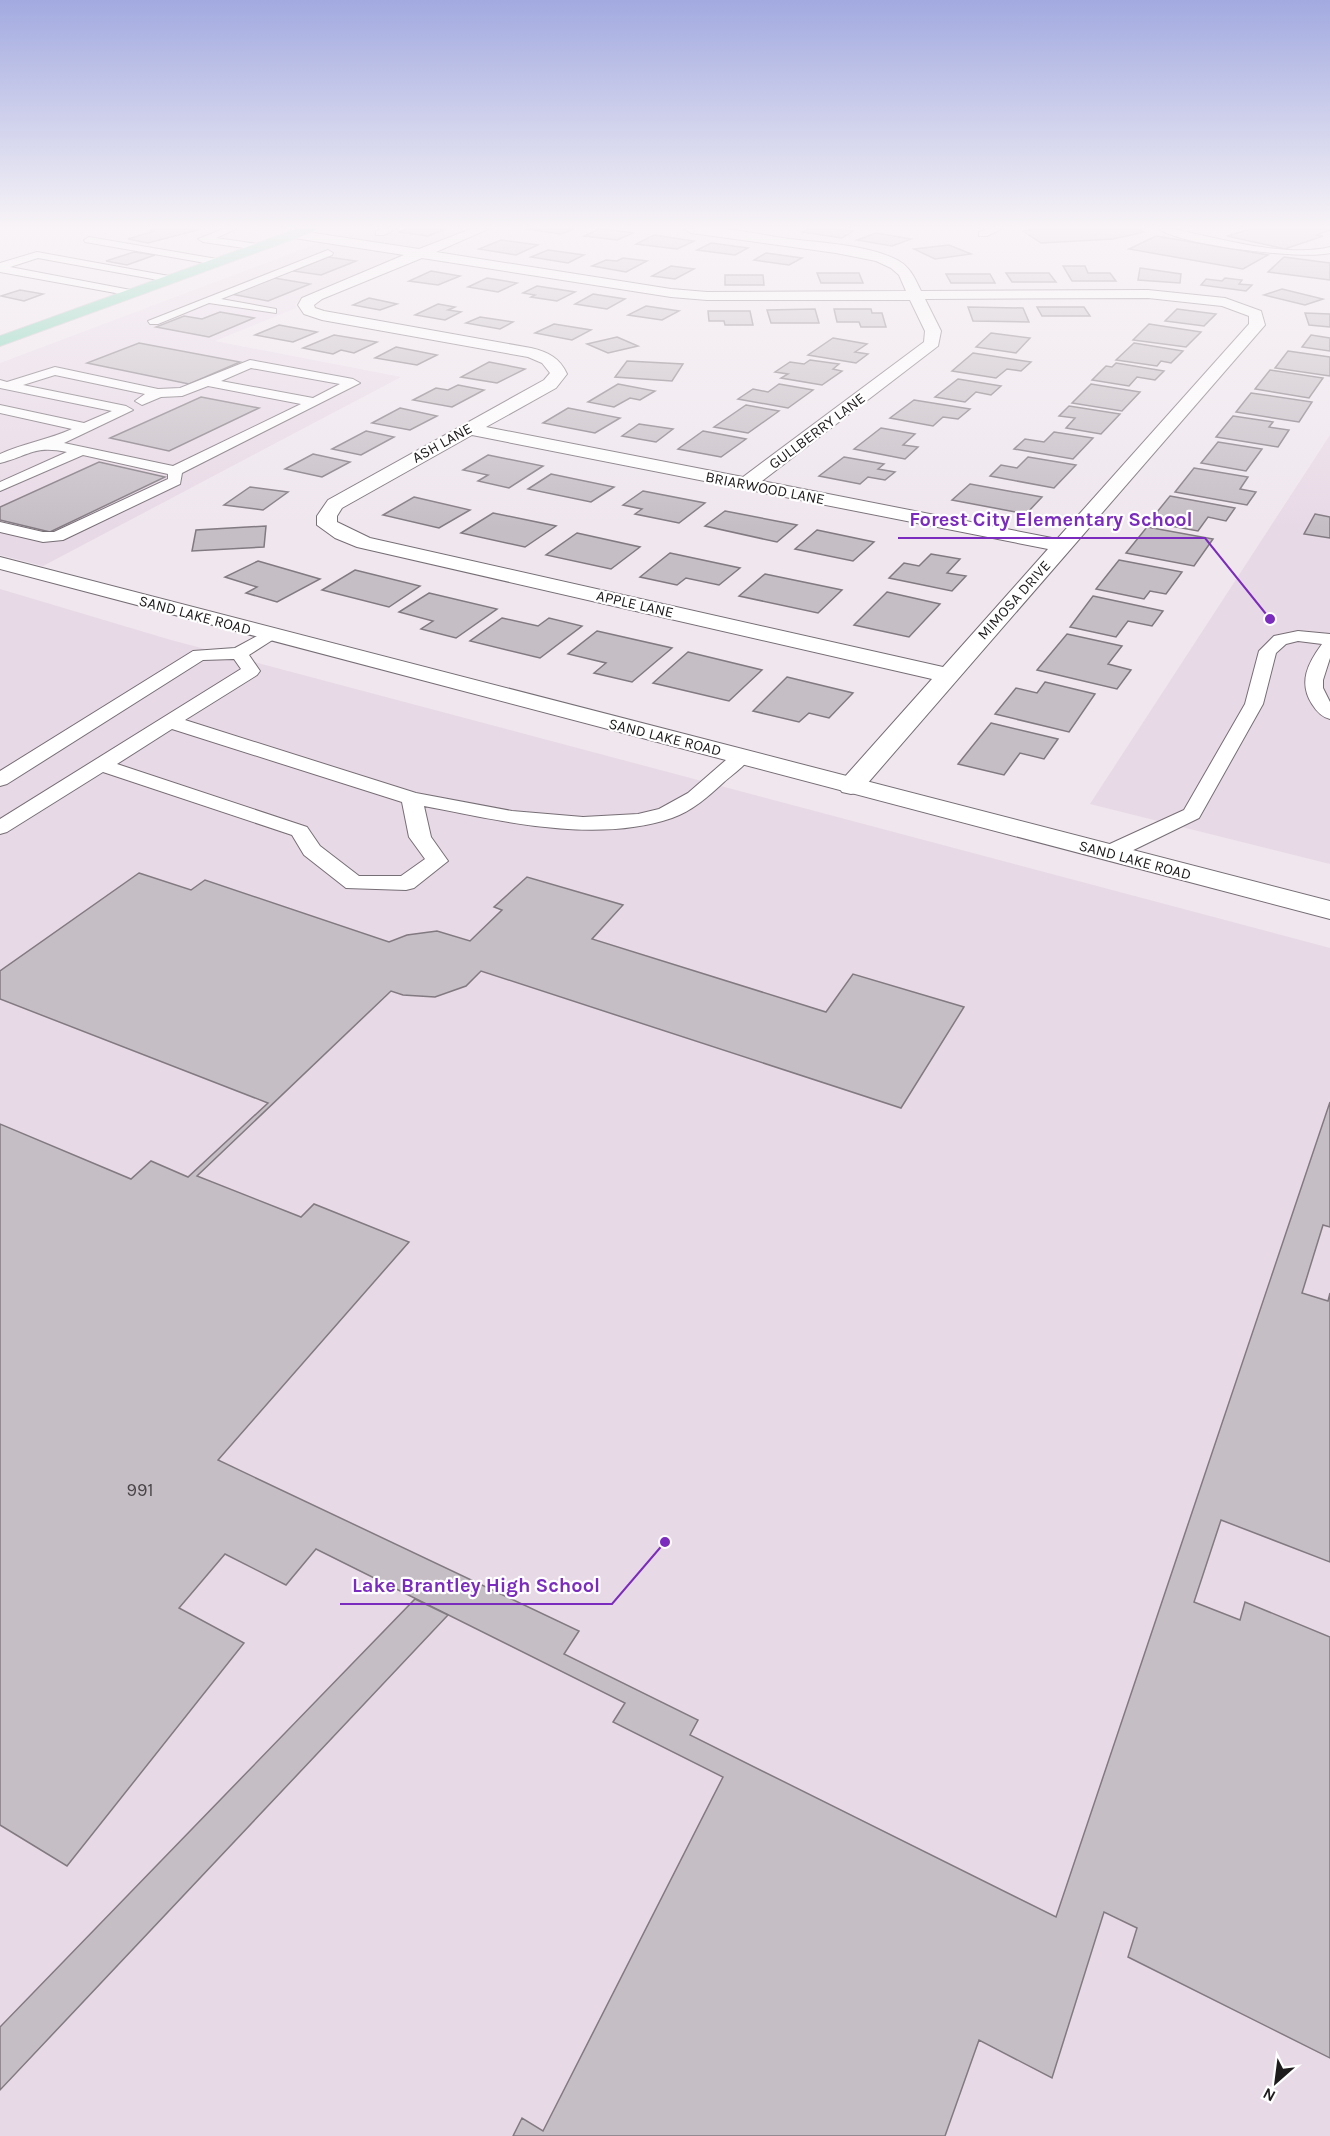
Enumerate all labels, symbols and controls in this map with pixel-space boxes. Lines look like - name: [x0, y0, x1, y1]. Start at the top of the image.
- street label: GULLBERRY LANE: [765, 389, 869, 473]
- street label: ASH LANE: [409, 419, 475, 467]
- street label: BRIARWOOD LANE: [704, 468, 826, 508]
- callout: Forest City Elementary School: [898, 500, 1205, 538]
- text: Forest City Elementary School: [909, 508, 1193, 531]
- street label: MIMOSA DRIVE: [974, 557, 1054, 643]
- street label: APPLE LANE: [595, 586, 675, 622]
- street label: SAND LAKE ROAD: [137, 591, 253, 639]
- street label: SAND LAKE ROAD: [607, 714, 723, 760]
- street label: SAND LAKE ROAD: [1077, 836, 1193, 884]
- house number: 991: [127, 1479, 153, 1501]
- callout: Lake Brantley High School: [340, 1566, 612, 1604]
- text: Lake Brantley High School: [352, 1574, 600, 1597]
- north arrow: [1246, 2052, 1306, 2112]
- text: N: [1260, 2084, 1279, 2106]

